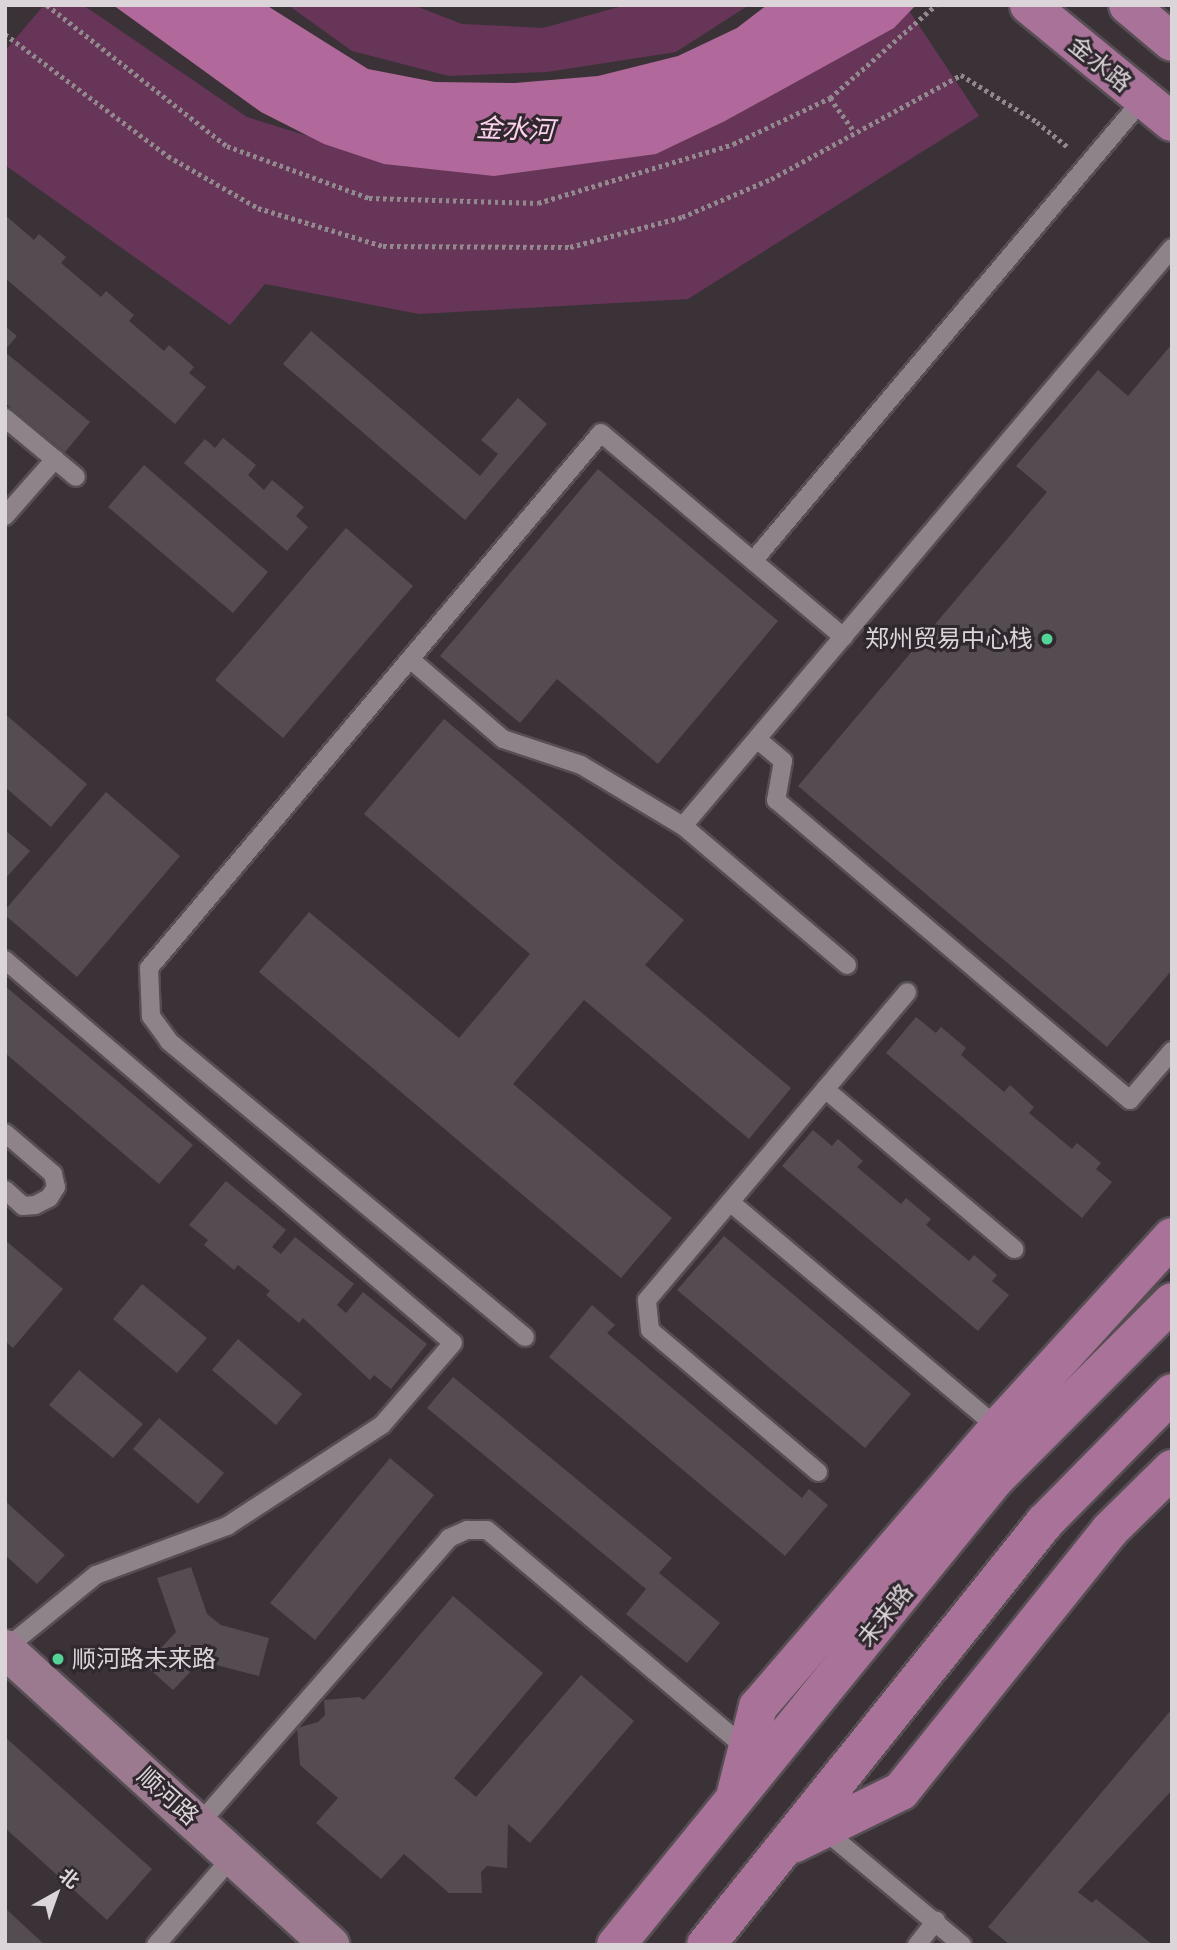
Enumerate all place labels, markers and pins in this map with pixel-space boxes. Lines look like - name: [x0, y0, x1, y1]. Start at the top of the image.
- place label: 郑州贸易中心栈: [865, 625, 1033, 653]
- marker: 郑州贸易中心栈: [1039, 631, 1055, 647]
- place label: 顺河路未来路: [72, 1645, 216, 1673]
- marker: 顺河路未来路: [50, 1651, 66, 1667]

